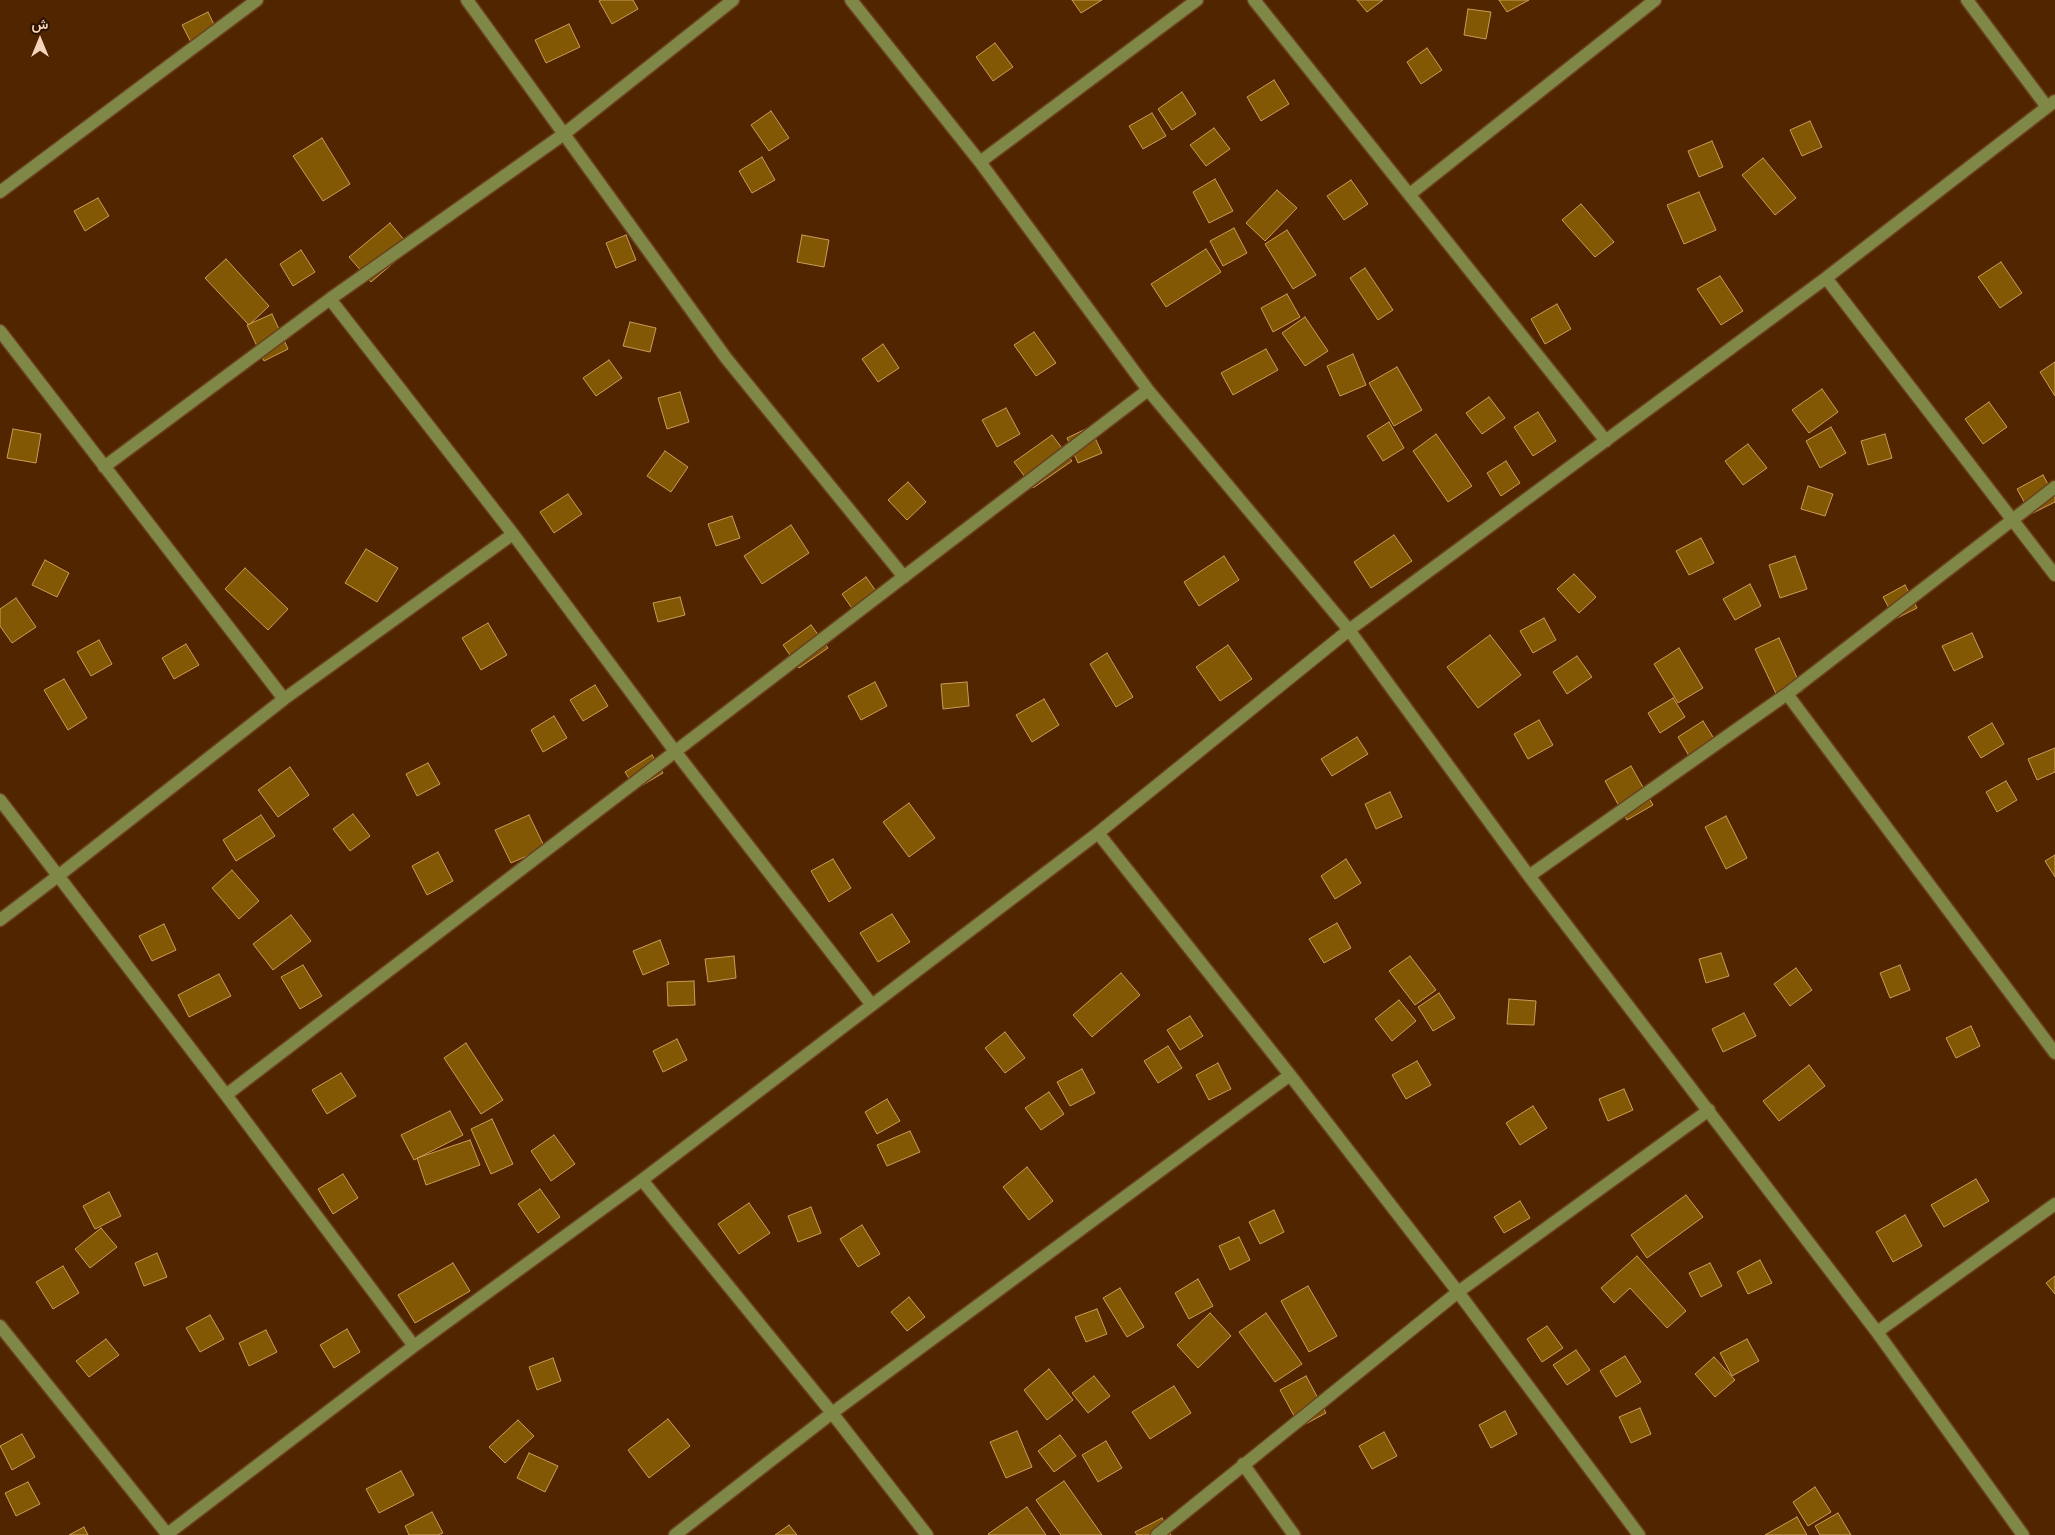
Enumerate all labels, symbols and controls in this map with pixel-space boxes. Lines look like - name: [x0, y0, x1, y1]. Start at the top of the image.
- north arrow: [15, 15, 65, 65]
- text: ش: [32, 16, 48, 33]

